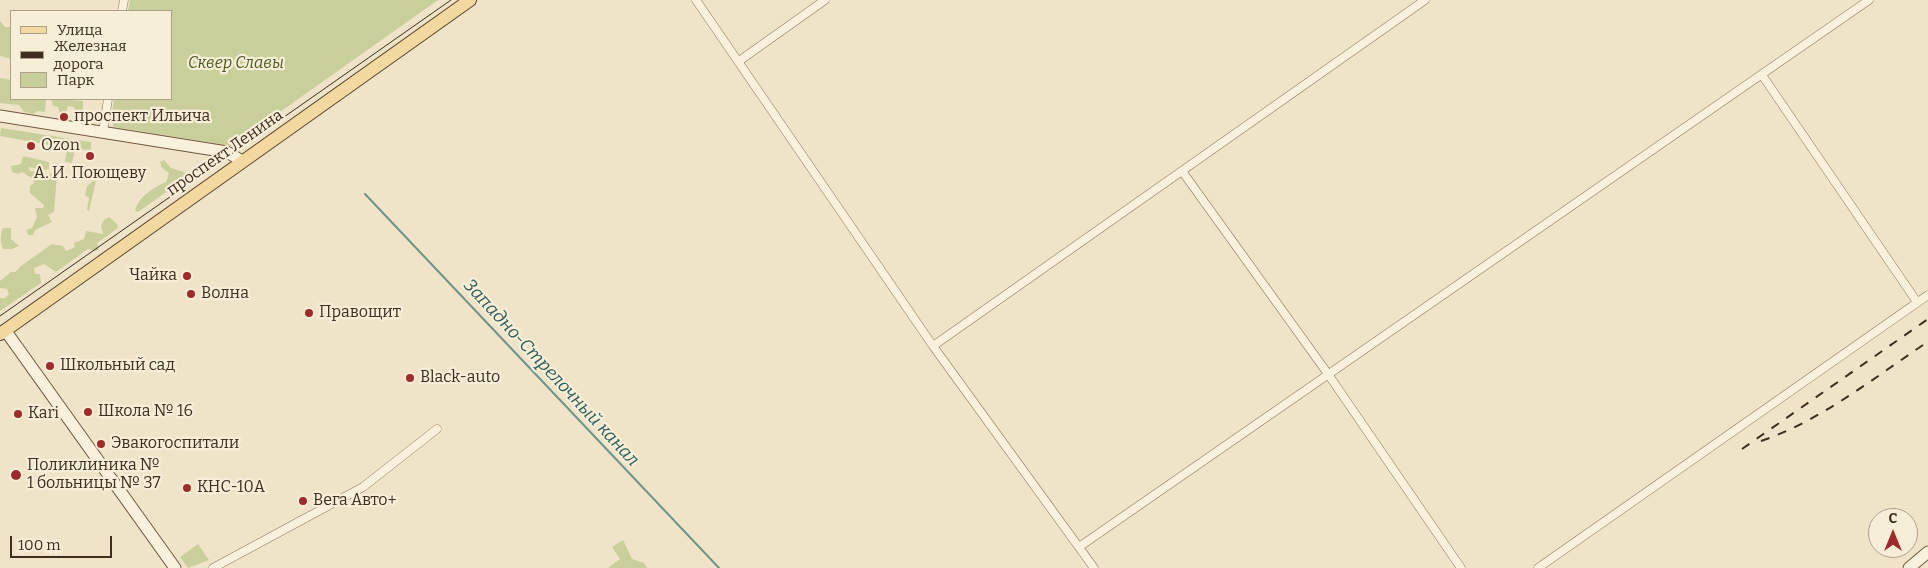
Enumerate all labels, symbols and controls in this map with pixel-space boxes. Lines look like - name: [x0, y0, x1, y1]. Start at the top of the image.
- legend: [10, 10, 172, 100]
- text: Улица: [57, 21, 103, 39]
- text: Железная дорога: [54, 37, 127, 73]
- park label: Сквер Славы: [188, 54, 284, 74]
- text: Парк: [57, 71, 94, 89]
- street label: проспект Ленина: [163, 106, 287, 200]
- place label: проспект Ильича: [74, 107, 210, 127]
- marker: проспект Ильича: [58, 111, 70, 123]
- place label: Ozon: [41, 136, 80, 156]
- marker: Ozon: [25, 140, 37, 152]
- marker: А. И. Поющеву: [84, 150, 96, 162]
- place label: А. И. Поющеву: [34, 164, 146, 184]
- place label: Чайка: [129, 266, 177, 286]
- marker: Чайка: [181, 270, 193, 282]
- water label: Западно-Стрелочный канал: [459, 275, 643, 471]
- place label: Волна: [201, 284, 249, 304]
- marker: Волна: [185, 288, 197, 300]
- place label: Правощит: [319, 303, 401, 323]
- marker: Правощит: [303, 307, 315, 319]
- place label: Школьный сад: [60, 356, 175, 376]
- marker: Школьный сад: [44, 360, 56, 372]
- place label: Black-auto: [420, 368, 500, 388]
- marker: Black-auto: [404, 372, 416, 384]
- place label: Школа № 16: [98, 402, 193, 422]
- place label: Kari: [28, 404, 59, 424]
- marker: Школа № 16: [82, 406, 94, 418]
- marker: Kari: [12, 408, 24, 420]
- place label: Эвакогоспитали: [111, 434, 239, 454]
- marker: Эвакогоспитали: [95, 438, 107, 450]
- place label: Поликлиника № 1 больницы № 37: [27, 456, 161, 494]
- marker: Поликлиника № 1 больницы № 37: [9, 468, 23, 482]
- place label: КНС-10А: [197, 478, 265, 498]
- marker: КНС-10А: [181, 482, 193, 494]
- place label: Вега Авто+: [313, 491, 397, 511]
- marker: Вега Авто+: [297, 495, 309, 507]
- north arrow: [1868, 508, 1918, 558]
- text: С: [1889, 510, 1897, 527]
- scale bar: [12, 526, 115, 558]
- text: 100 m: [18, 536, 61, 554]

